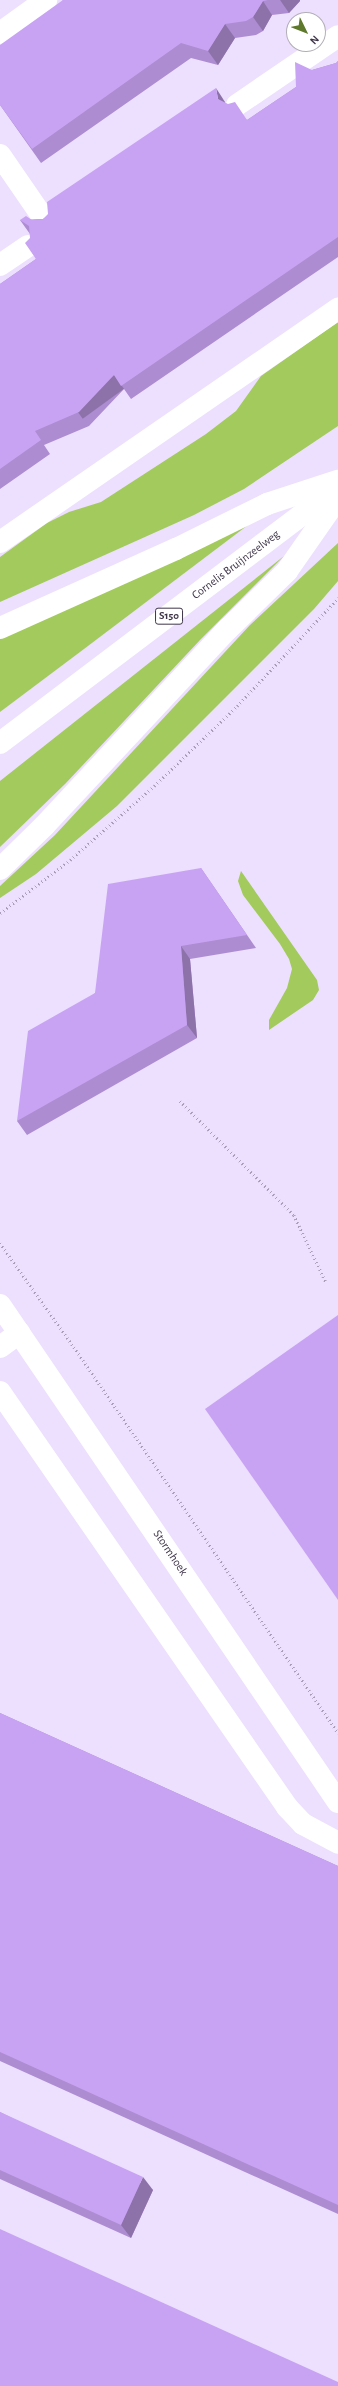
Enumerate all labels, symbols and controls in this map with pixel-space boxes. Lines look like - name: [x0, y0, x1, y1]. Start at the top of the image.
- north arrow: [286, 12, 326, 52]
- text: N: [308, 33, 321, 46]
- street label: Cornelis Bruijnzeelweg: [189, 527, 283, 603]
- road number: S150: [155, 607, 183, 625]
- street label: Stormhoek: [150, 1528, 190, 1578]

